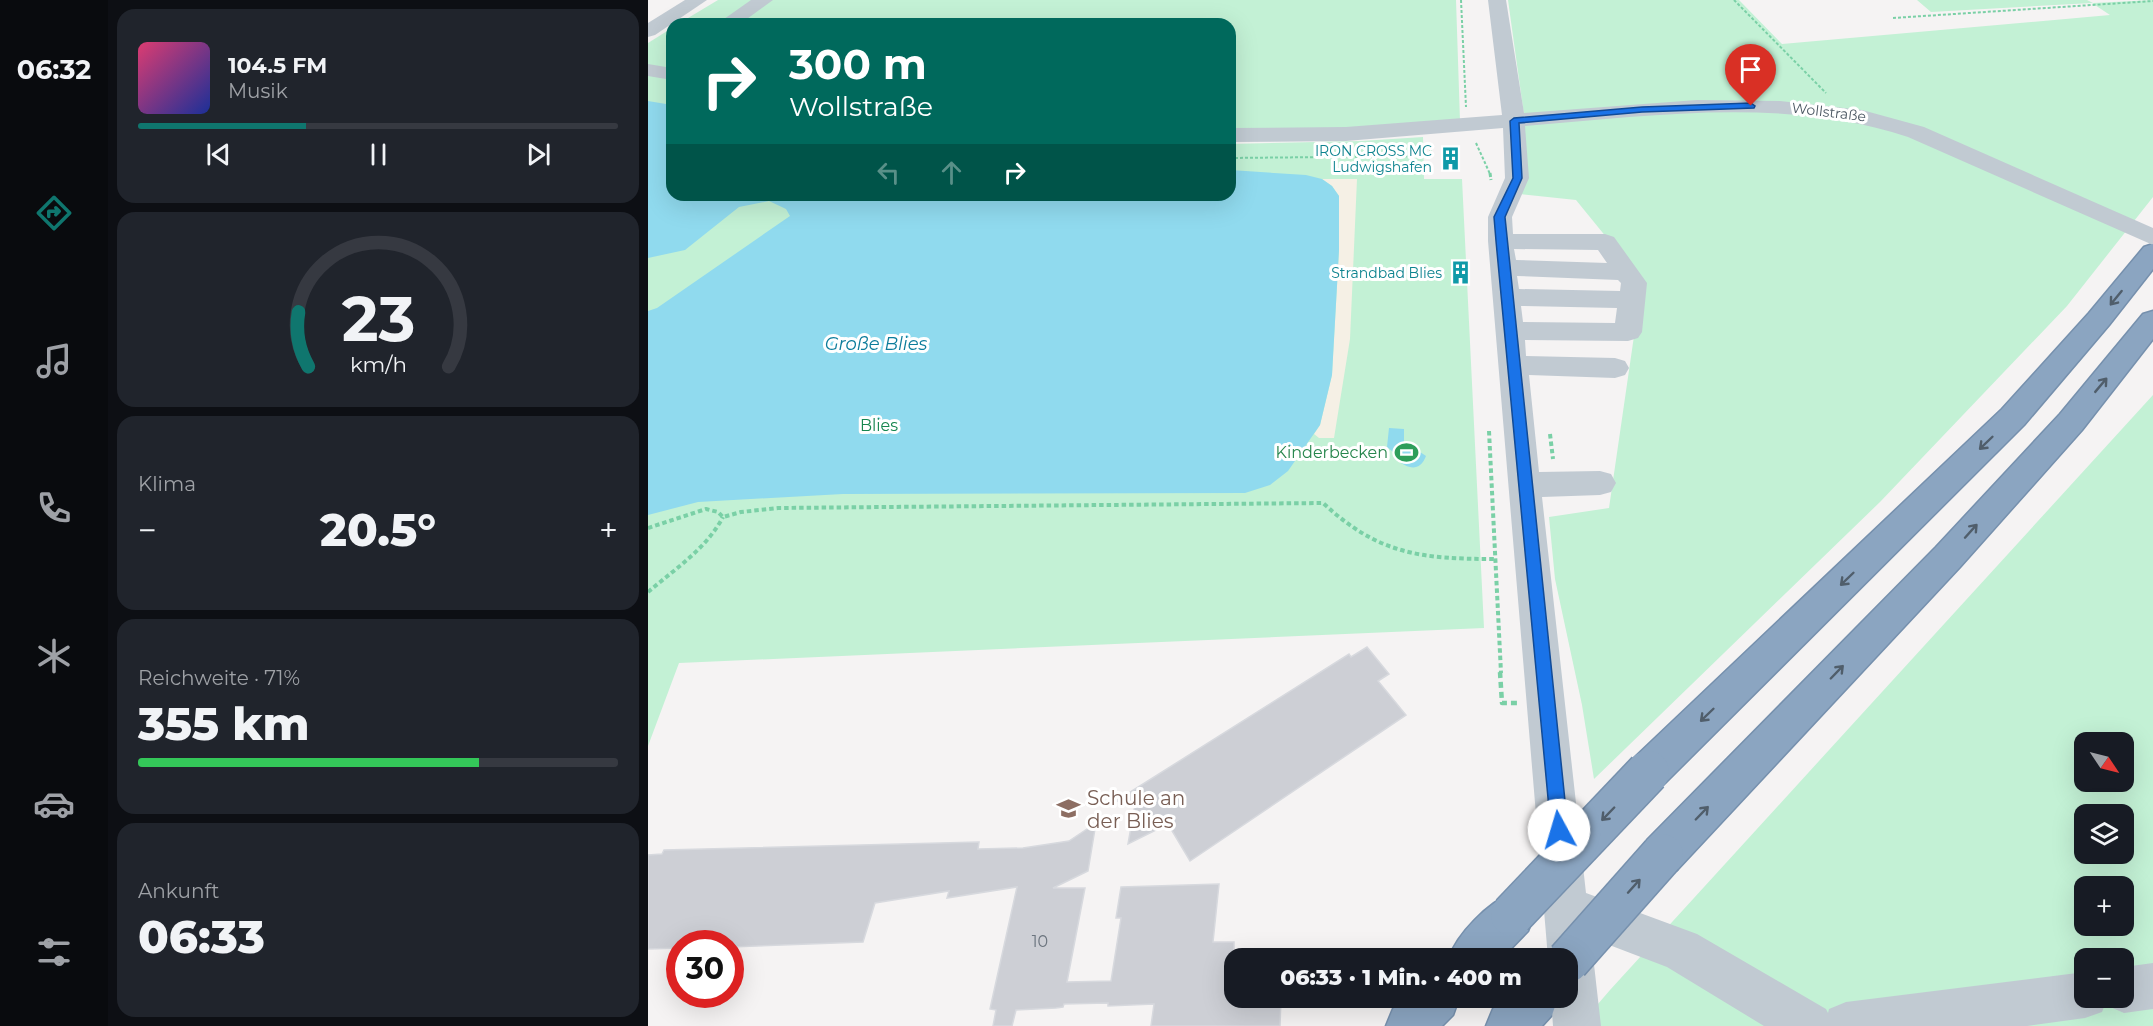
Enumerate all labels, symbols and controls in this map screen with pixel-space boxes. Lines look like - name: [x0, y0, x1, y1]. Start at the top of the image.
- text: 300 m: [789, 38, 927, 90]
- icon: right: [690, 42, 768, 120]
- pin: [1725, 44, 1776, 106]
- text: 104.5 FM: [228, 52, 327, 79]
- text: 06:32: [17, 53, 91, 86]
- icon: arrive: [1734, 53, 1767, 86]
- text: Musik: [228, 79, 288, 103]
- text: Wollstraße: [789, 90, 933, 123]
- street label: Wollstraße: [1791, 99, 1867, 125]
- icon: previous: [202, 138, 235, 171]
- icon: pause: [362, 138, 395, 171]
- icon: next: [522, 138, 555, 171]
- place label: IRON CROSS MC Ludwigshafen: [1315, 142, 1432, 176]
- building icon: IRON CROSS MC Ludwigshafen: [1437, 146, 1463, 172]
- icon: left: [872, 156, 905, 189]
- icon: ahead: [935, 156, 968, 189]
- icon: right: [998, 156, 1031, 189]
- icon: directions: [33, 192, 75, 234]
- building icon: Strandbad Blies: [1447, 260, 1473, 286]
- place label: Strandbad Blies: [1331, 264, 1442, 282]
- text: 23: [341, 281, 415, 357]
- one-way arrow: [2110, 289, 2123, 305]
- water label: Große Blies: [825, 333, 928, 355]
- icon: music: [33, 340, 75, 382]
- text: km/h: [349, 351, 407, 377]
- one-way arrow: [2094, 378, 2108, 393]
- park label: Blies: [860, 416, 898, 435]
- one-way arrow: [1979, 436, 1994, 450]
- sports icon: Kinderbecken: [1393, 439, 1419, 465]
- place label: Kinderbecken: [1276, 443, 1388, 462]
- text: Klima: [138, 472, 196, 496]
- icon: phone: [33, 487, 75, 529]
- text: 20.5°: [320, 502, 436, 557]
- text: −: [138, 510, 157, 550]
- text: +: [599, 510, 618, 550]
- one-way arrow: [1964, 524, 1978, 539]
- one-way arrow: [1839, 572, 1854, 586]
- icon: climate: [33, 635, 75, 677]
- one-way arrow: [1830, 665, 1844, 680]
- text: Reichweite · 71%: [138, 666, 300, 690]
- text: 355 km: [138, 696, 310, 751]
- one-way arrow: [1699, 708, 1714, 722]
- north arrow: [2074, 732, 2134, 792]
- map controls: [2074, 732, 2134, 1008]
- icon: car: [33, 783, 75, 825]
- place label: Schule an der Blies: [1087, 786, 1185, 833]
- school or university icon: Schule an der Blies: [1056, 796, 1082, 822]
- position arrow: [1527, 798, 1591, 862]
- button: layers: [2074, 804, 2134, 864]
- one-way arrow: [1695, 806, 1709, 821]
- one-way arrow: [1601, 807, 1615, 822]
- button: +: [2074, 876, 2134, 936]
- text: Ankunft: [138, 879, 219, 903]
- one-way arrow: [1627, 879, 1641, 894]
- text: 06:33: [138, 909, 265, 964]
- speed limit sign: 30: [666, 930, 744, 1008]
- icon: filters: [33, 931, 75, 973]
- house number: 10: [1032, 932, 1048, 951]
- button: −: [2074, 948, 2134, 1008]
- text: 06:33 · 1 Min. · 400 m: [1280, 964, 1522, 991]

